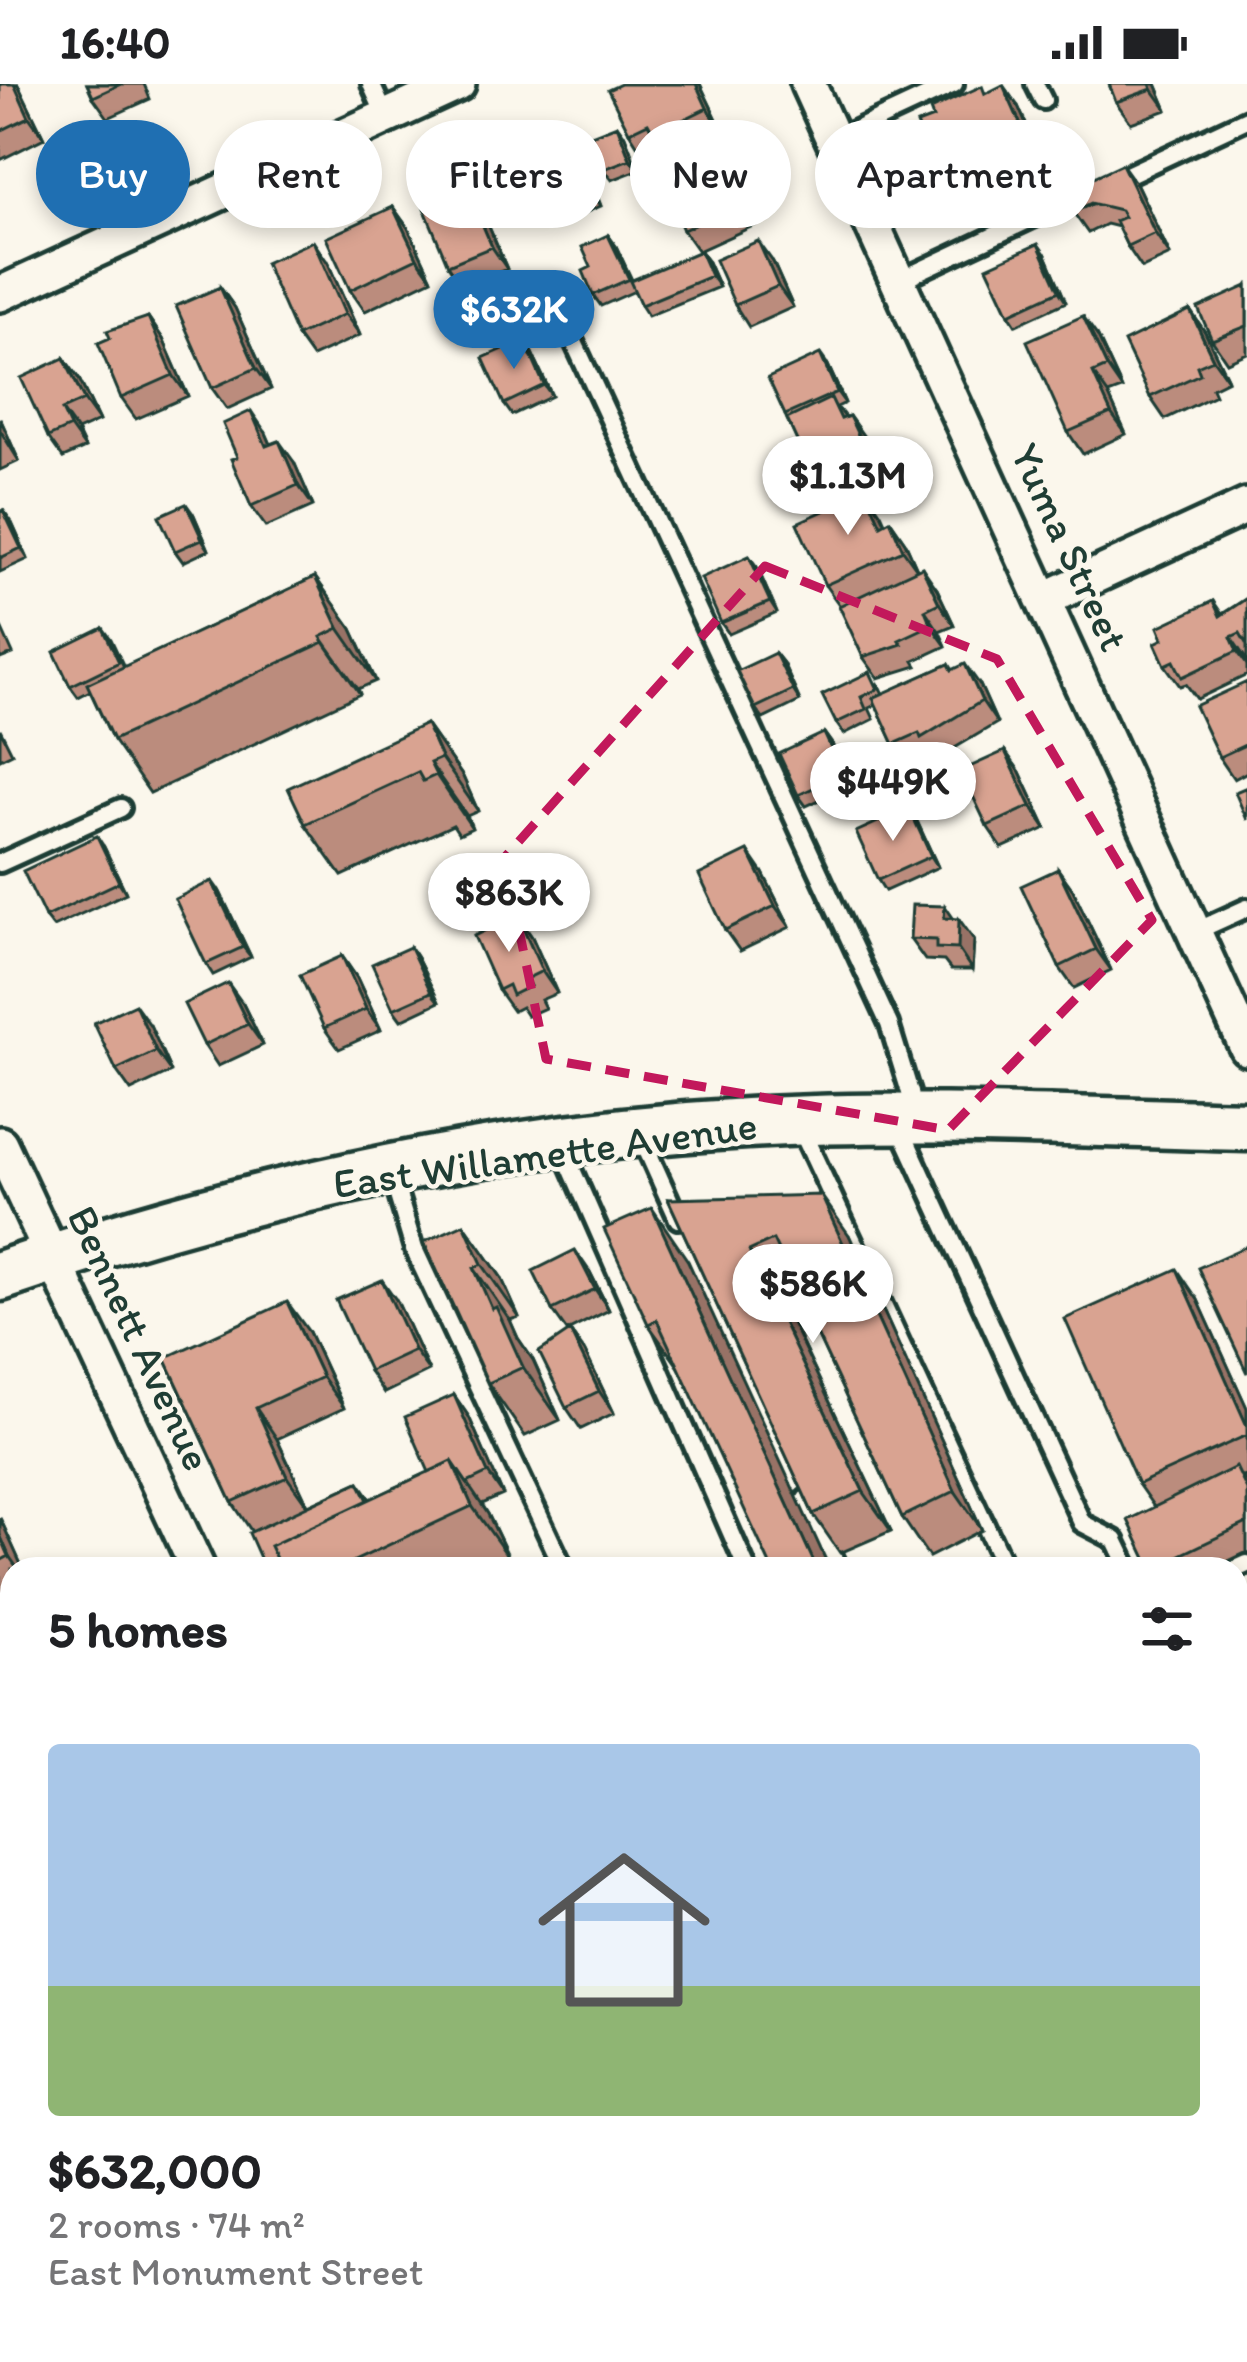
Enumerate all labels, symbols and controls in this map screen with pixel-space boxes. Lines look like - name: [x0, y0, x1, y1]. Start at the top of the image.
- text: 16:40: [60, 15, 170, 69]
- chip: Buy: [36, 120, 190, 228]
- chip: Rent: [214, 120, 382, 228]
- chip: Filters: [406, 120, 606, 228]
- chip: New: [630, 120, 791, 228]
- chip: Apartment: [815, 120, 1095, 228]
- pin: $632K: [430, 270, 598, 372]
- text: $632K: [460, 285, 568, 332]
- street label: Yuma Street: [1000, 435, 1140, 659]
- pin: $1.13M: [750, 436, 946, 538]
- text: $1.13M: [789, 451, 907, 498]
- pin: $449K: [809, 742, 977, 844]
- text: $449K: [837, 757, 949, 804]
- pin: $863K: [425, 853, 593, 955]
- text: $863K: [455, 868, 563, 915]
- street label: East Willamette Avenue: [330, 1099, 760, 1209]
- street label: Bennett Avenue: [56, 1198, 224, 1478]
- pin: $586K: [729, 1244, 897, 1346]
- text: $586K: [759, 1259, 867, 1306]
- icon: filters: [1134, 1596, 1200, 1662]
- text: 5 homes: [48, 1599, 228, 1660]
- icon: home: [516, 1822, 732, 2038]
- text: $632,000: [48, 2140, 262, 2201]
- text: 2 rooms · 74 m²: [48, 2201, 305, 2248]
- text: East Monument Street: [48, 2248, 424, 2295]

